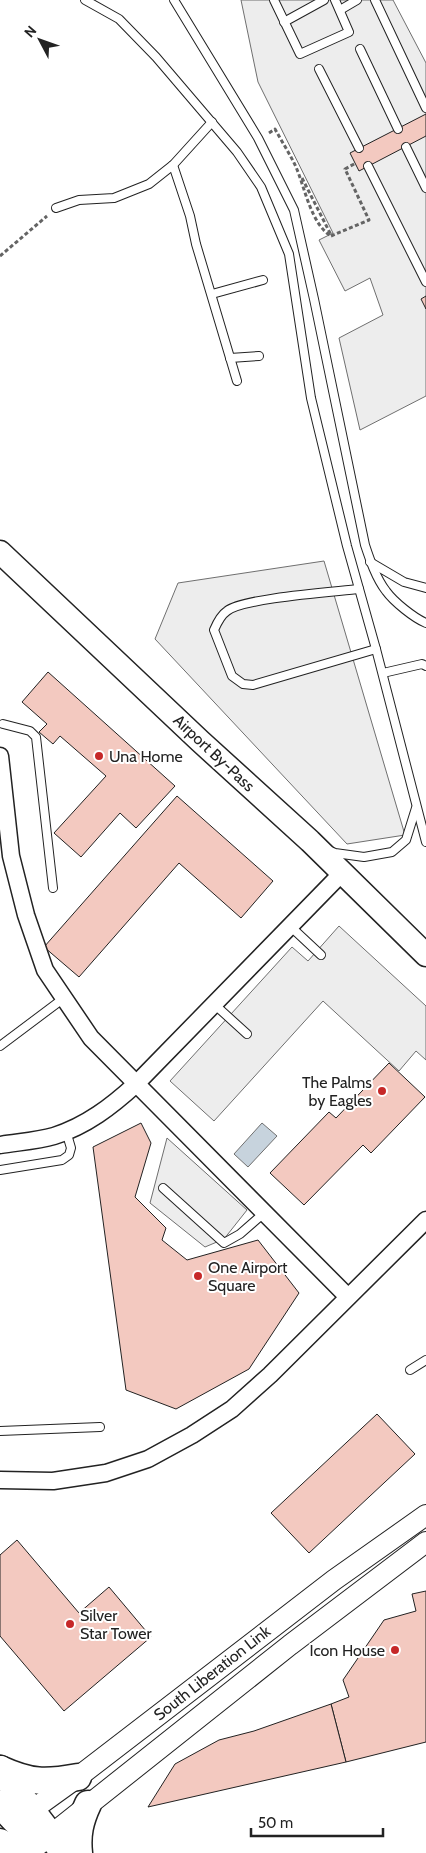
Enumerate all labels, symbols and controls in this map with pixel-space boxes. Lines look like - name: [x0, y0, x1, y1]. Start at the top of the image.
- north arrow: [15, 15, 65, 65]
- text: N: [20, 22, 40, 41]
- street label: Airport By-Pass: [169, 711, 259, 796]
- place label: Una Home: [109, 747, 183, 766]
- marker: Una Home: [93, 750, 105, 762]
- place label: The Palms by Eagles: [302, 1073, 372, 1110]
- marker: The Palms by Eagles: [376, 1085, 388, 1097]
- place label: One Airport Square: [208, 1258, 288, 1295]
- marker: One Airport Square: [192, 1270, 204, 1282]
- place label: Silver Star Tower: [80, 1606, 153, 1643]
- marker: Silver Star Tower: [64, 1618, 76, 1630]
- street label: South Liberation Link: [150, 1621, 275, 1724]
- place label: Icon House: [310, 1641, 385, 1660]
- marker: Icon House: [389, 1644, 401, 1656]
- scale bar: [251, 1806, 384, 1838]
- text: 50 m: [258, 1814, 293, 1832]

